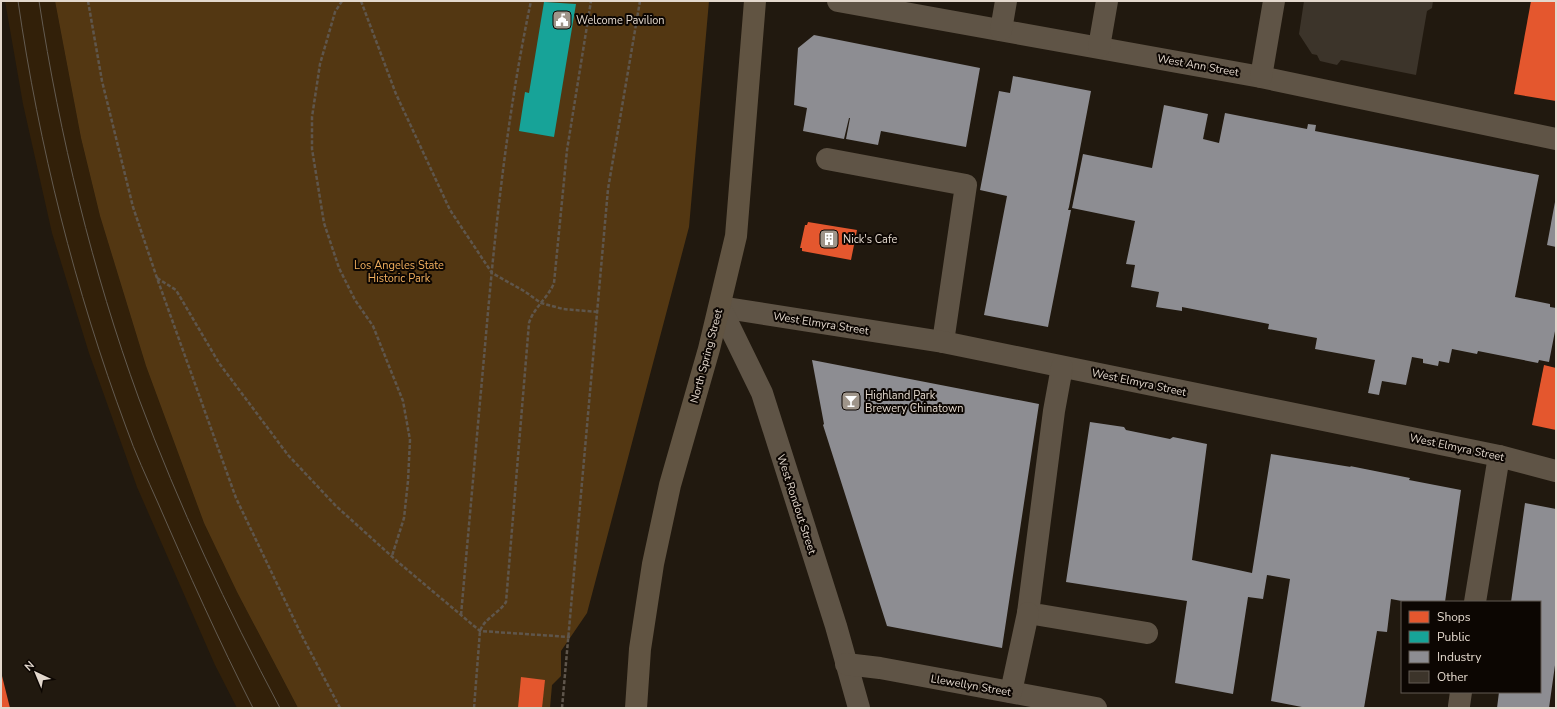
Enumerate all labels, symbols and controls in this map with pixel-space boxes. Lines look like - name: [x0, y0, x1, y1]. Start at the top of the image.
- public building icon: Welcome Pavilion: [551, 9, 573, 31]
- place label: Welcome Pavilion: [576, 13, 665, 28]
- street label: West Ann Street: [1156, 51, 1240, 80]
- building icon: Nick's Cafe: [818, 228, 840, 250]
- place label: Nick's Cafe: [843, 232, 897, 247]
- park label: Los Angeles State Historic Park: [354, 258, 444, 286]
- street label: North Spring Street: [687, 307, 726, 405]
- street label: West Elmyra Street: [772, 309, 870, 338]
- street label: West Elmyra Street: [1090, 365, 1188, 400]
- place label: Highland Park Brewery Chinatown: [865, 388, 963, 416]
- bar icon: Highland Park Brewery Chinatown: [840, 390, 862, 412]
- street label: West Elmyra Street: [1408, 430, 1506, 465]
- street label: West Rondout Street: [773, 452, 820, 556]
- legend: [1401, 601, 1541, 693]
- text: Shops: [1437, 609, 1471, 625]
- text: Public: [1437, 629, 1471, 645]
- text: Industry: [1437, 649, 1482, 665]
- north arrow: [16, 653, 56, 693]
- text: N: [21, 658, 38, 674]
- text: Other: [1437, 669, 1469, 685]
- street label: Llewellyn Street: [930, 671, 1012, 700]

